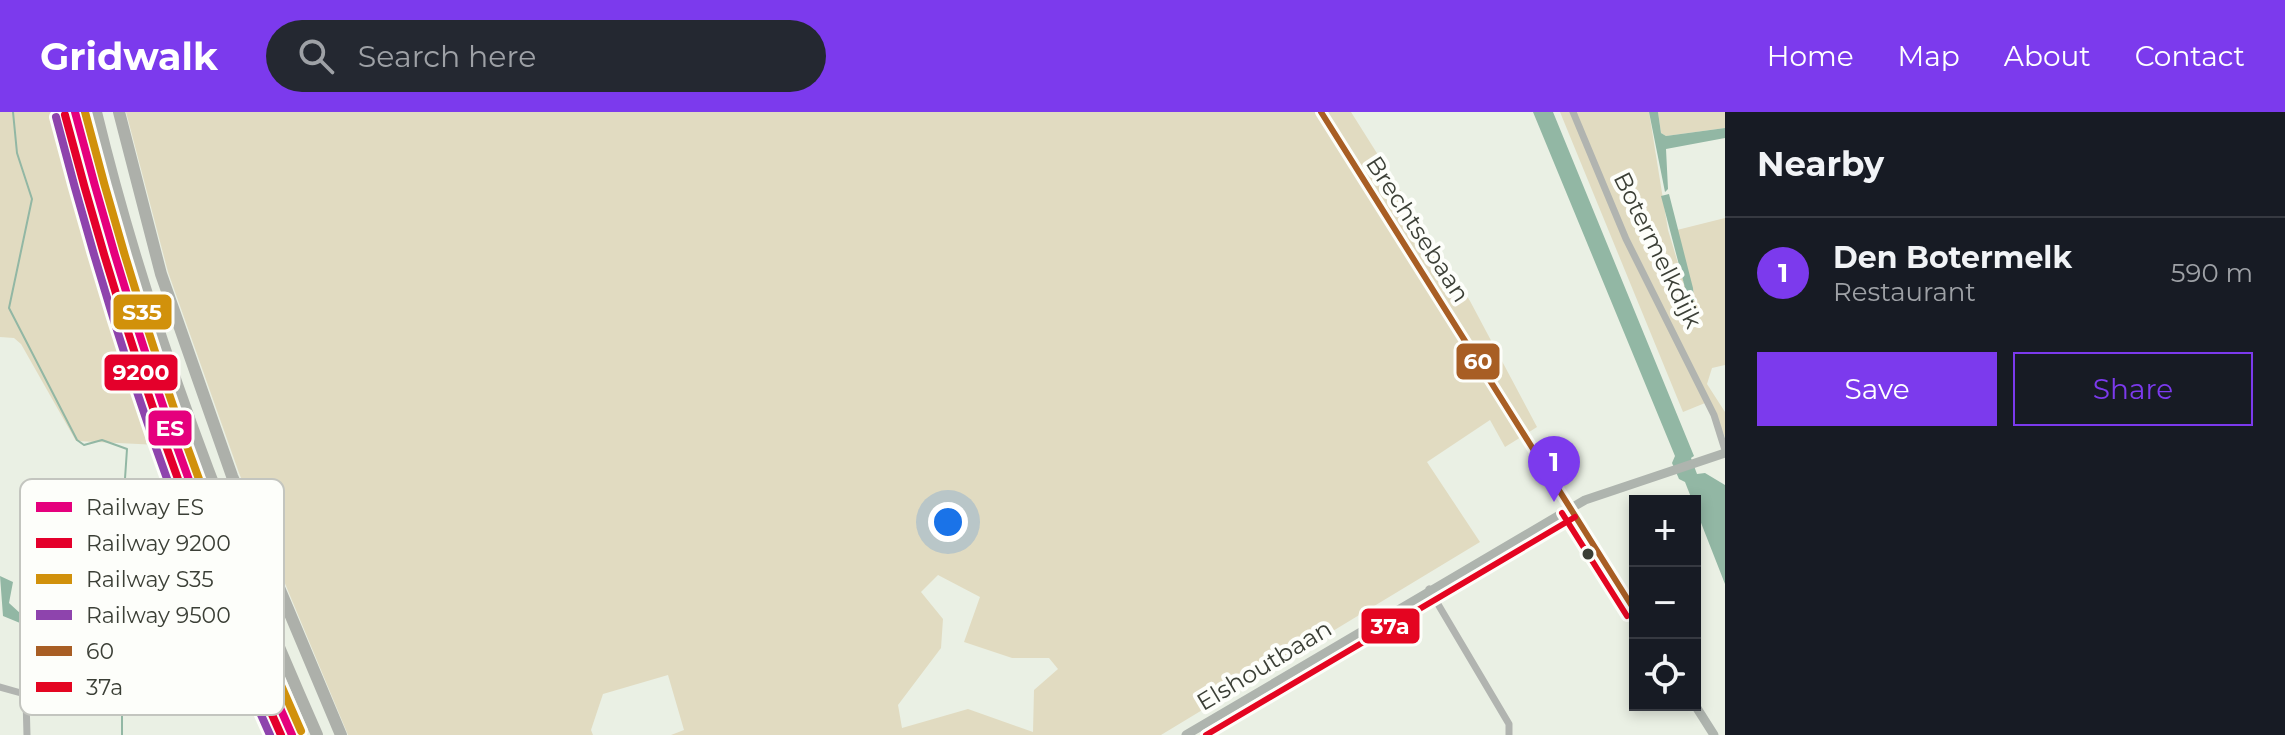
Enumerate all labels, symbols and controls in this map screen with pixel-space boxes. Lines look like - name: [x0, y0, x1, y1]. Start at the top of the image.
- search box: [266, 20, 826, 92]
- text: Gridwalk: [40, 33, 218, 80]
- icon: search: [294, 34, 338, 78]
- text: Search here: [358, 38, 536, 75]
- text: Home: [1767, 39, 1854, 73]
- text: Map: [1898, 39, 1960, 73]
- text: About: [2004, 39, 2091, 73]
- text: Contact: [2135, 39, 2245, 73]
- text: Nearby: [1757, 143, 1884, 185]
- street label: Brechtsebaan: [1360, 151, 1476, 307]
- street label: Botermelkdijk: [1608, 167, 1709, 333]
- text: Den Botermelk: [1833, 239, 2072, 276]
- text: 1: [1778, 257, 1788, 289]
- text: 590 m: [2171, 257, 2253, 289]
- text: Restaurant: [1833, 276, 1976, 308]
- line badge: S35: [112, 293, 173, 331]
- text: S35: [122, 299, 162, 326]
- line badge: 60: [1455, 342, 1501, 381]
- text: 60: [1464, 348, 1493, 375]
- button: Save: [1757, 352, 1997, 426]
- button: Share: [2013, 352, 2253, 426]
- line badge: 9200: [103, 353, 179, 392]
- text: 9200: [113, 359, 169, 386]
- line badge: ES: [147, 409, 193, 447]
- text: ES: [156, 415, 184, 442]
- pin: 1: [1528, 436, 1580, 502]
- legend: [20, 479, 284, 715]
- text: Railway ES: [86, 494, 204, 521]
- map controls: [1629, 495, 1701, 711]
- button: +: [1629, 495, 1701, 567]
- your location: [928, 502, 968, 542]
- text: Railway 9200: [86, 530, 231, 557]
- unlabelled marker: [1580, 546, 1596, 562]
- text: Railway S35: [86, 566, 214, 593]
- button: −: [1629, 567, 1701, 639]
- text: Railway 9500: [86, 602, 231, 629]
- line badge: 37a: [1360, 607, 1421, 645]
- street label: Elshoutbaan: [1191, 613, 1337, 717]
- text: 37a: [1369, 613, 1410, 640]
- text: 60: [86, 638, 114, 665]
- button: locate: [1629, 639, 1701, 711]
- text: 37a: [86, 674, 123, 701]

